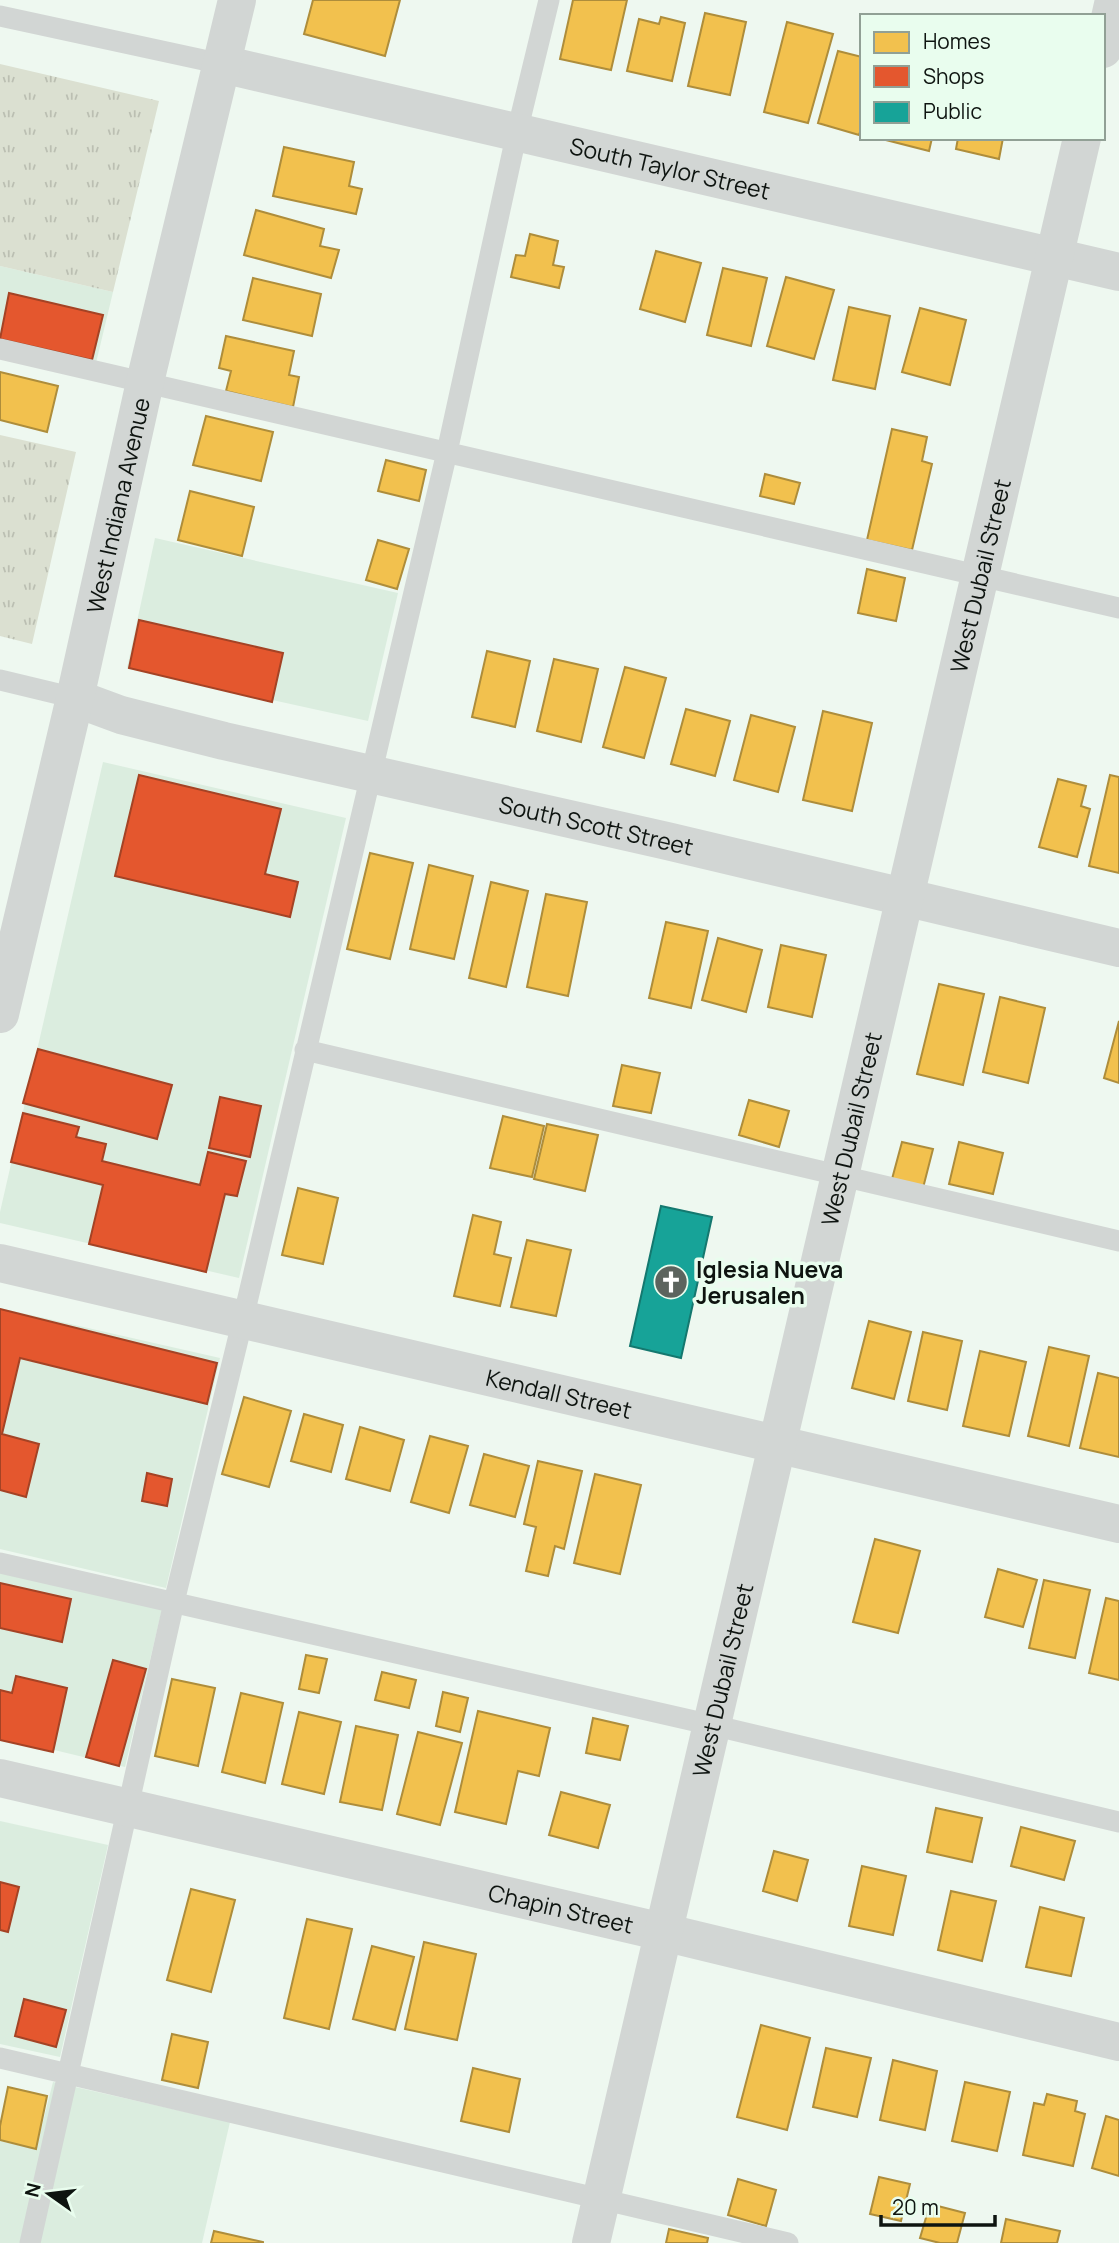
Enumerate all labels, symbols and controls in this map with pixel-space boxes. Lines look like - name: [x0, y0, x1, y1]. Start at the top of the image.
- legend: [860, 14, 1105, 140]
- text: Homes: [923, 27, 991, 55]
- text: Shops: [923, 62, 984, 90]
- text: Public: [923, 97, 982, 125]
- street label: South Taylor Street: [567, 129, 773, 207]
- street label: West Indiana Avenue: [78, 395, 157, 616]
- street label: West Dubail Street: [942, 476, 1018, 676]
- street label: South Scott Street: [496, 788, 697, 863]
- street label: West Dubail Street: [813, 1029, 889, 1229]
- place label: Iglesia Nueva Jerusalen: [696, 1253, 843, 1311]
- church icon: Iglesia Nueva Jerusalen: [652, 1263, 690, 1301]
- street label: Kendall Street: [483, 1361, 635, 1426]
- street label: West Dubail Street: [684, 1580, 760, 1780]
- street label: Chapin Street: [485, 1876, 637, 1941]
- north arrow: [14, 2159, 84, 2229]
- text: N: [18, 2180, 47, 2200]
- scale bar: [881, 2184, 995, 2228]
- text: 20 m: [892, 2193, 939, 2221]

